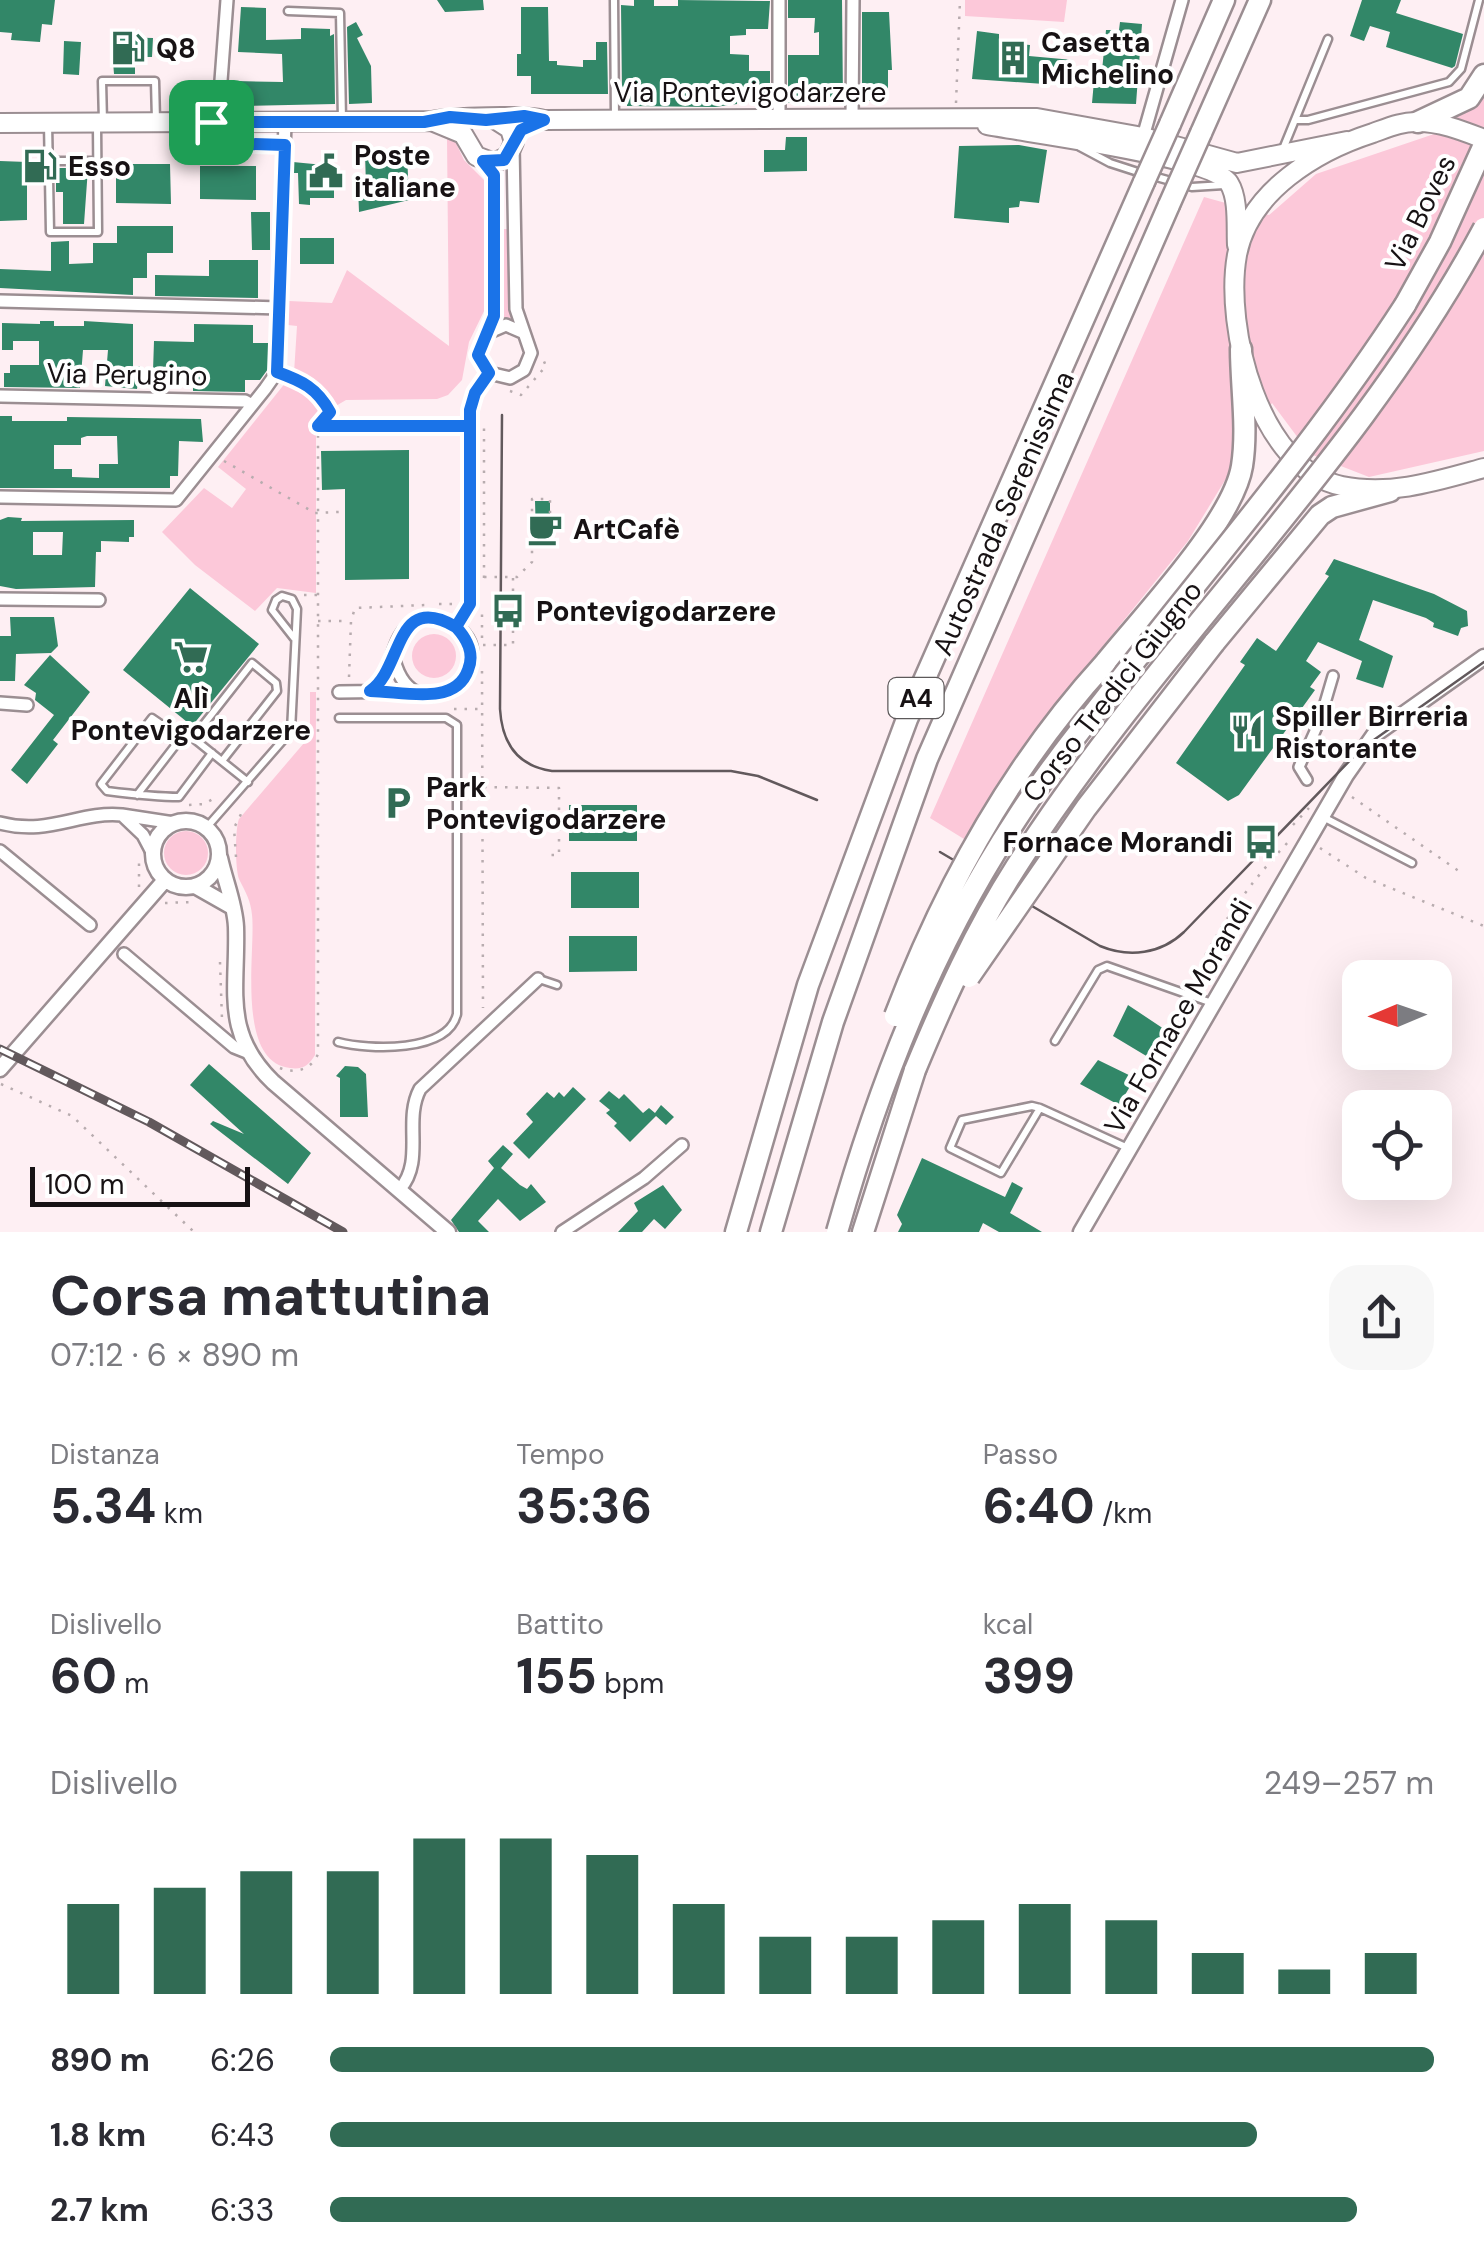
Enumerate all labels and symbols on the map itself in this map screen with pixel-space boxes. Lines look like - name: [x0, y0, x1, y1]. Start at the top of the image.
- place label: Casetta Michelino: [1041, 24, 1174, 93]
- fuel station icon: Q8: [109, 29, 147, 67]
- place label: Q8: [156, 30, 196, 67]
- building icon: Casetta Michelino: [994, 39, 1032, 77]
- street label: Via Pontevigodarzere: [614, 74, 886, 111]
- pin: [169, 80, 254, 165]
- place label: Poste italiane: [354, 137, 456, 206]
- fuel station icon: Esso: [21, 147, 59, 185]
- place label: Esso: [68, 148, 131, 185]
- street label: Via Boves: [1376, 149, 1464, 277]
- public building icon: Poste italiane: [307, 152, 345, 190]
- street label: Via Perugino: [46, 355, 208, 394]
- street label: Autostrada Serenissima: [924, 365, 1083, 661]
- cafe icon: ArtCafè: [526, 510, 564, 548]
- place label: ArtCafè: [573, 511, 680, 548]
- street label: Corso Tredici Giugno: [1014, 573, 1211, 810]
- bus stop icon: Pontevigodarzere: [489, 592, 527, 630]
- place label: Pontevigodarzere: [536, 593, 776, 630]
- supermarket icon: Alì Pontevigodarzere: [172, 638, 210, 676]
- road number: A4: [888, 678, 944, 718]
- place label: Alì Pontevigodarzere: [71, 680, 311, 749]
- place label: Spiller Birreria Ristorante: [1275, 698, 1468, 767]
- restaurant icon: Spiller Birreria Ristorante: [1228, 713, 1266, 751]
- place label: Park Pontevigodarzere: [426, 769, 666, 838]
- parking icon: Park Pontevigodarzere: [379, 784, 417, 822]
- bus stop icon: Fornace Morandi: [1242, 823, 1280, 861]
- place label: Fornace Morandi: [1002, 824, 1233, 861]
- street label: Via Fornace Morandi: [1096, 892, 1261, 1141]
- north arrow: [1342, 960, 1452, 1070]
- scale bar: [30, 1162, 250, 1206]

